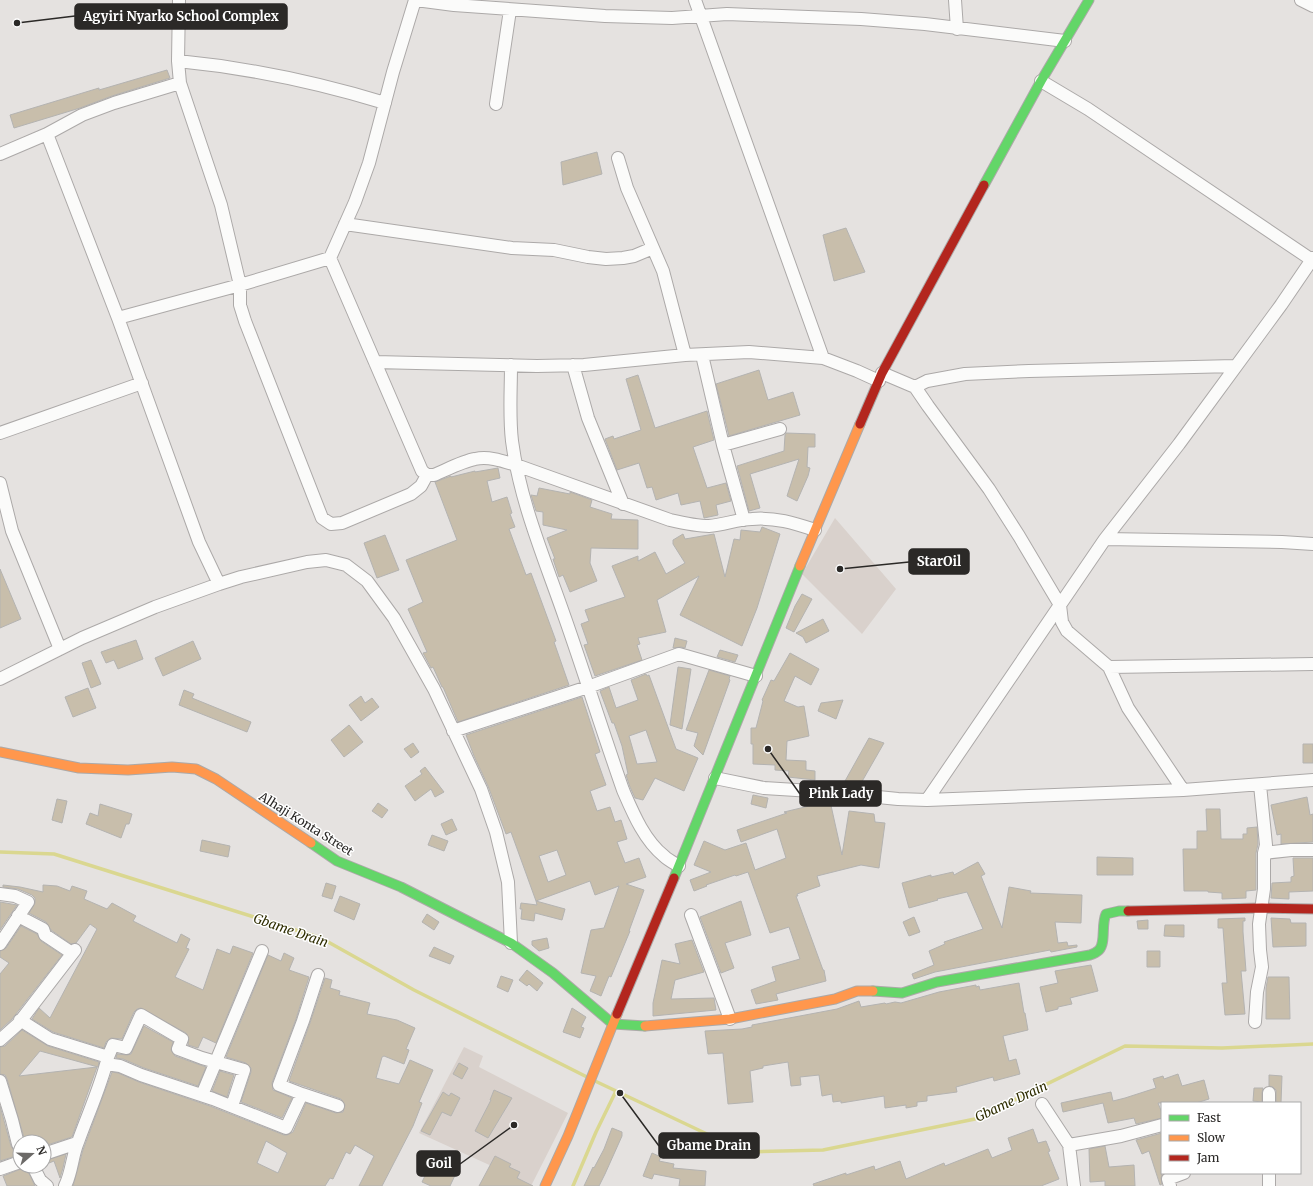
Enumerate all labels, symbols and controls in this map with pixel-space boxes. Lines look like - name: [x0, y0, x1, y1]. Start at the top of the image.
- callout: Agyiri Nyarko School Complex: [75, 4, 287, 29]
- text: Agyiri Nyarko School Complex: [82, 8, 279, 25]
- callout: StarOil: [909, 549, 969, 574]
- text: StarOil: [917, 553, 961, 570]
- callout: Pink Lady: [800, 781, 881, 806]
- text: Pink Lady: [809, 785, 874, 802]
- street label: Alhaji Konta Street: [256, 788, 356, 859]
- water label: Gbame Drain: [251, 910, 331, 951]
- water label: Gbame Drain: [972, 1077, 1050, 1126]
- legend: [1161, 1102, 1301, 1174]
- text: Fast: [1197, 1110, 1221, 1125]
- text: Slow: [1197, 1130, 1226, 1145]
- callout: Gbame Drain: [659, 1133, 759, 1158]
- north arrow: [12, 1134, 52, 1174]
- text: Gbame Drain: [667, 1137, 751, 1154]
- text: N: [33, 1144, 50, 1157]
- text: Jam: [1196, 1150, 1220, 1165]
- callout: Goil: [417, 1151, 460, 1176]
- text: Goil: [426, 1155, 452, 1172]

